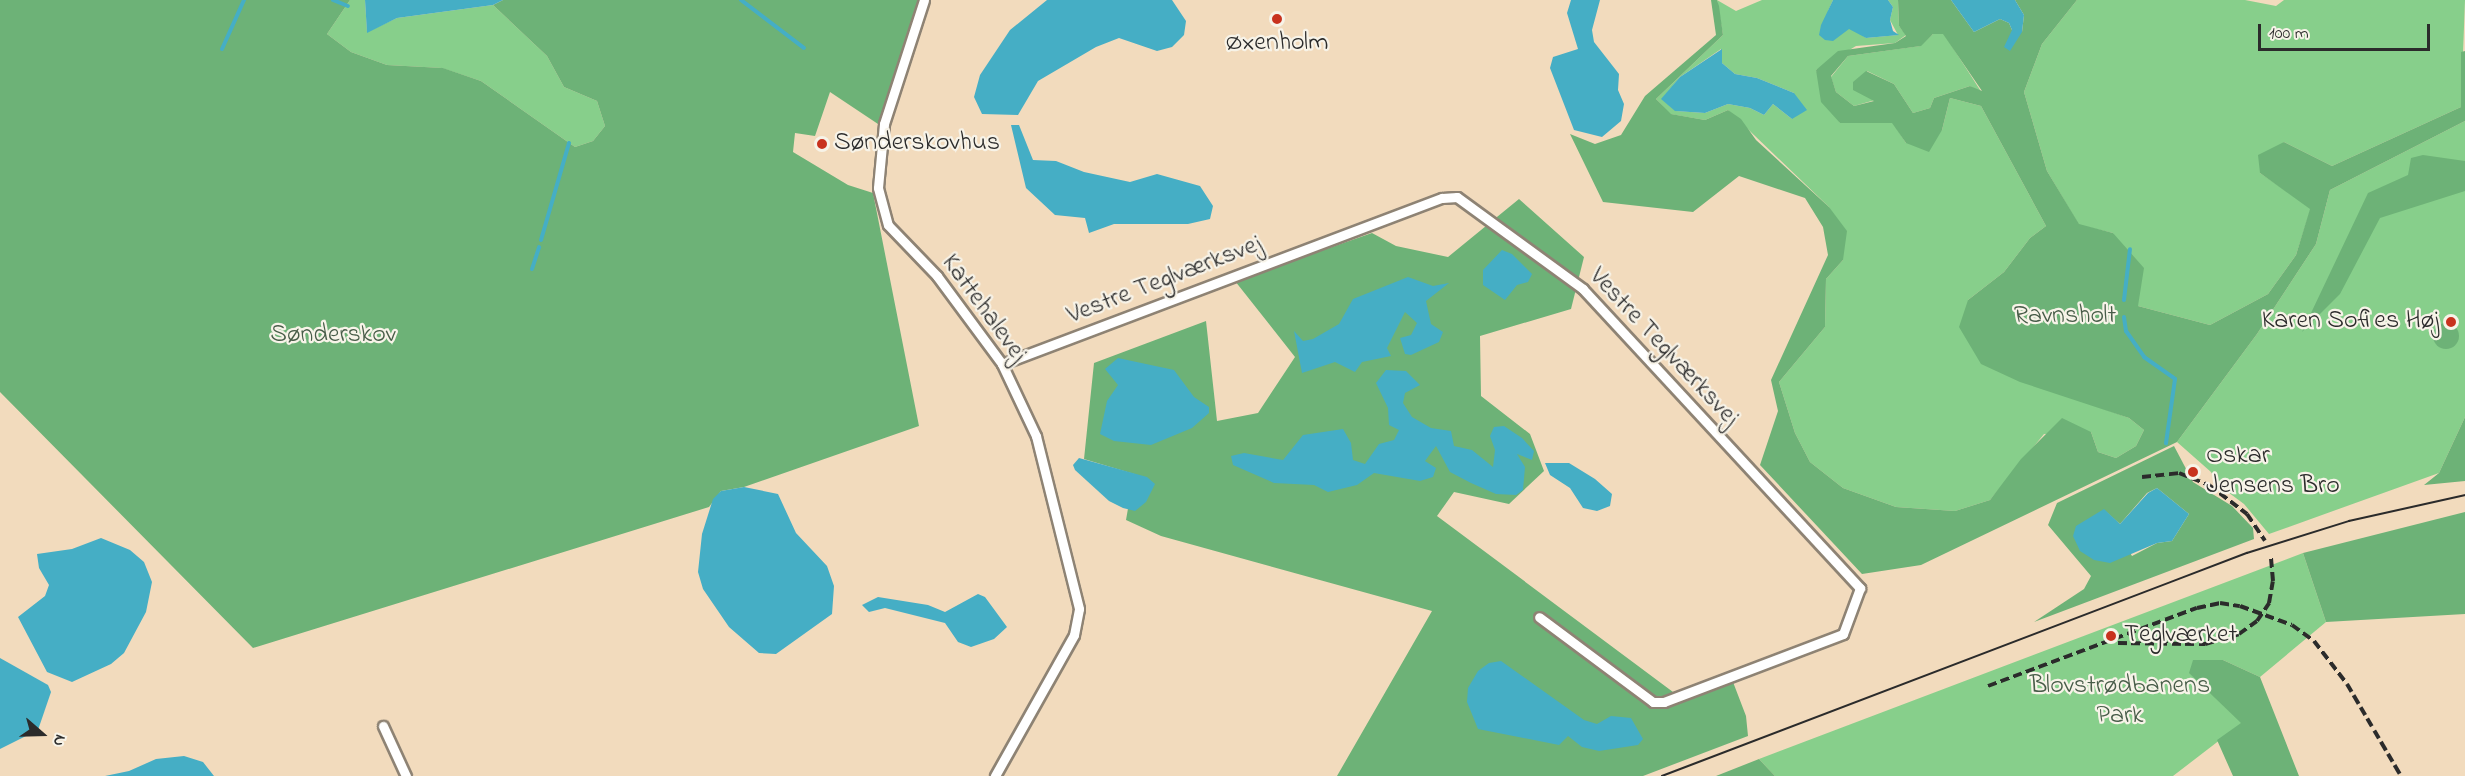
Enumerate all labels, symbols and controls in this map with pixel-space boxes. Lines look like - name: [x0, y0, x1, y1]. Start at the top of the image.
- marker: Øxenholm: [1270, 12, 1284, 26]
- scale bar: [2261, 12, 2434, 50]
- text: 100 m: [2269, 21, 2309, 47]
- place label: Øxenholm: [1226, 28, 1328, 60]
- place label: Sønderskovhus: [834, 128, 1000, 160]
- marker: Sønderskovhus: [815, 137, 829, 151]
- street label: Vestre Teglværksvej: [1063, 230, 1267, 332]
- street label: Kattehalevej: [933, 249, 1033, 369]
- street label: Vestre Teglværksvej: [1581, 262, 1745, 434]
- park label: Ravnsholt: [2014, 301, 2116, 333]
- place label: Karen Sofies Høj: [2262, 306, 2439, 338]
- marker: Karen Sofies Høj: [2444, 315, 2458, 329]
- park label: Sønderskov: [270, 320, 396, 352]
- place label: Oskar Jensens Bro: [2206, 441, 2340, 502]
- marker: Oskar Jensens Bro: [2184, 463, 2202, 481]
- place label: Teglværket: [2124, 620, 2237, 652]
- marker: Teglværket: [2102, 627, 2120, 645]
- park label: Blovstrødbanens Park: [2030, 671, 2210, 732]
- north arrow: [12, 704, 72, 764]
- text: N: [46, 731, 72, 749]

